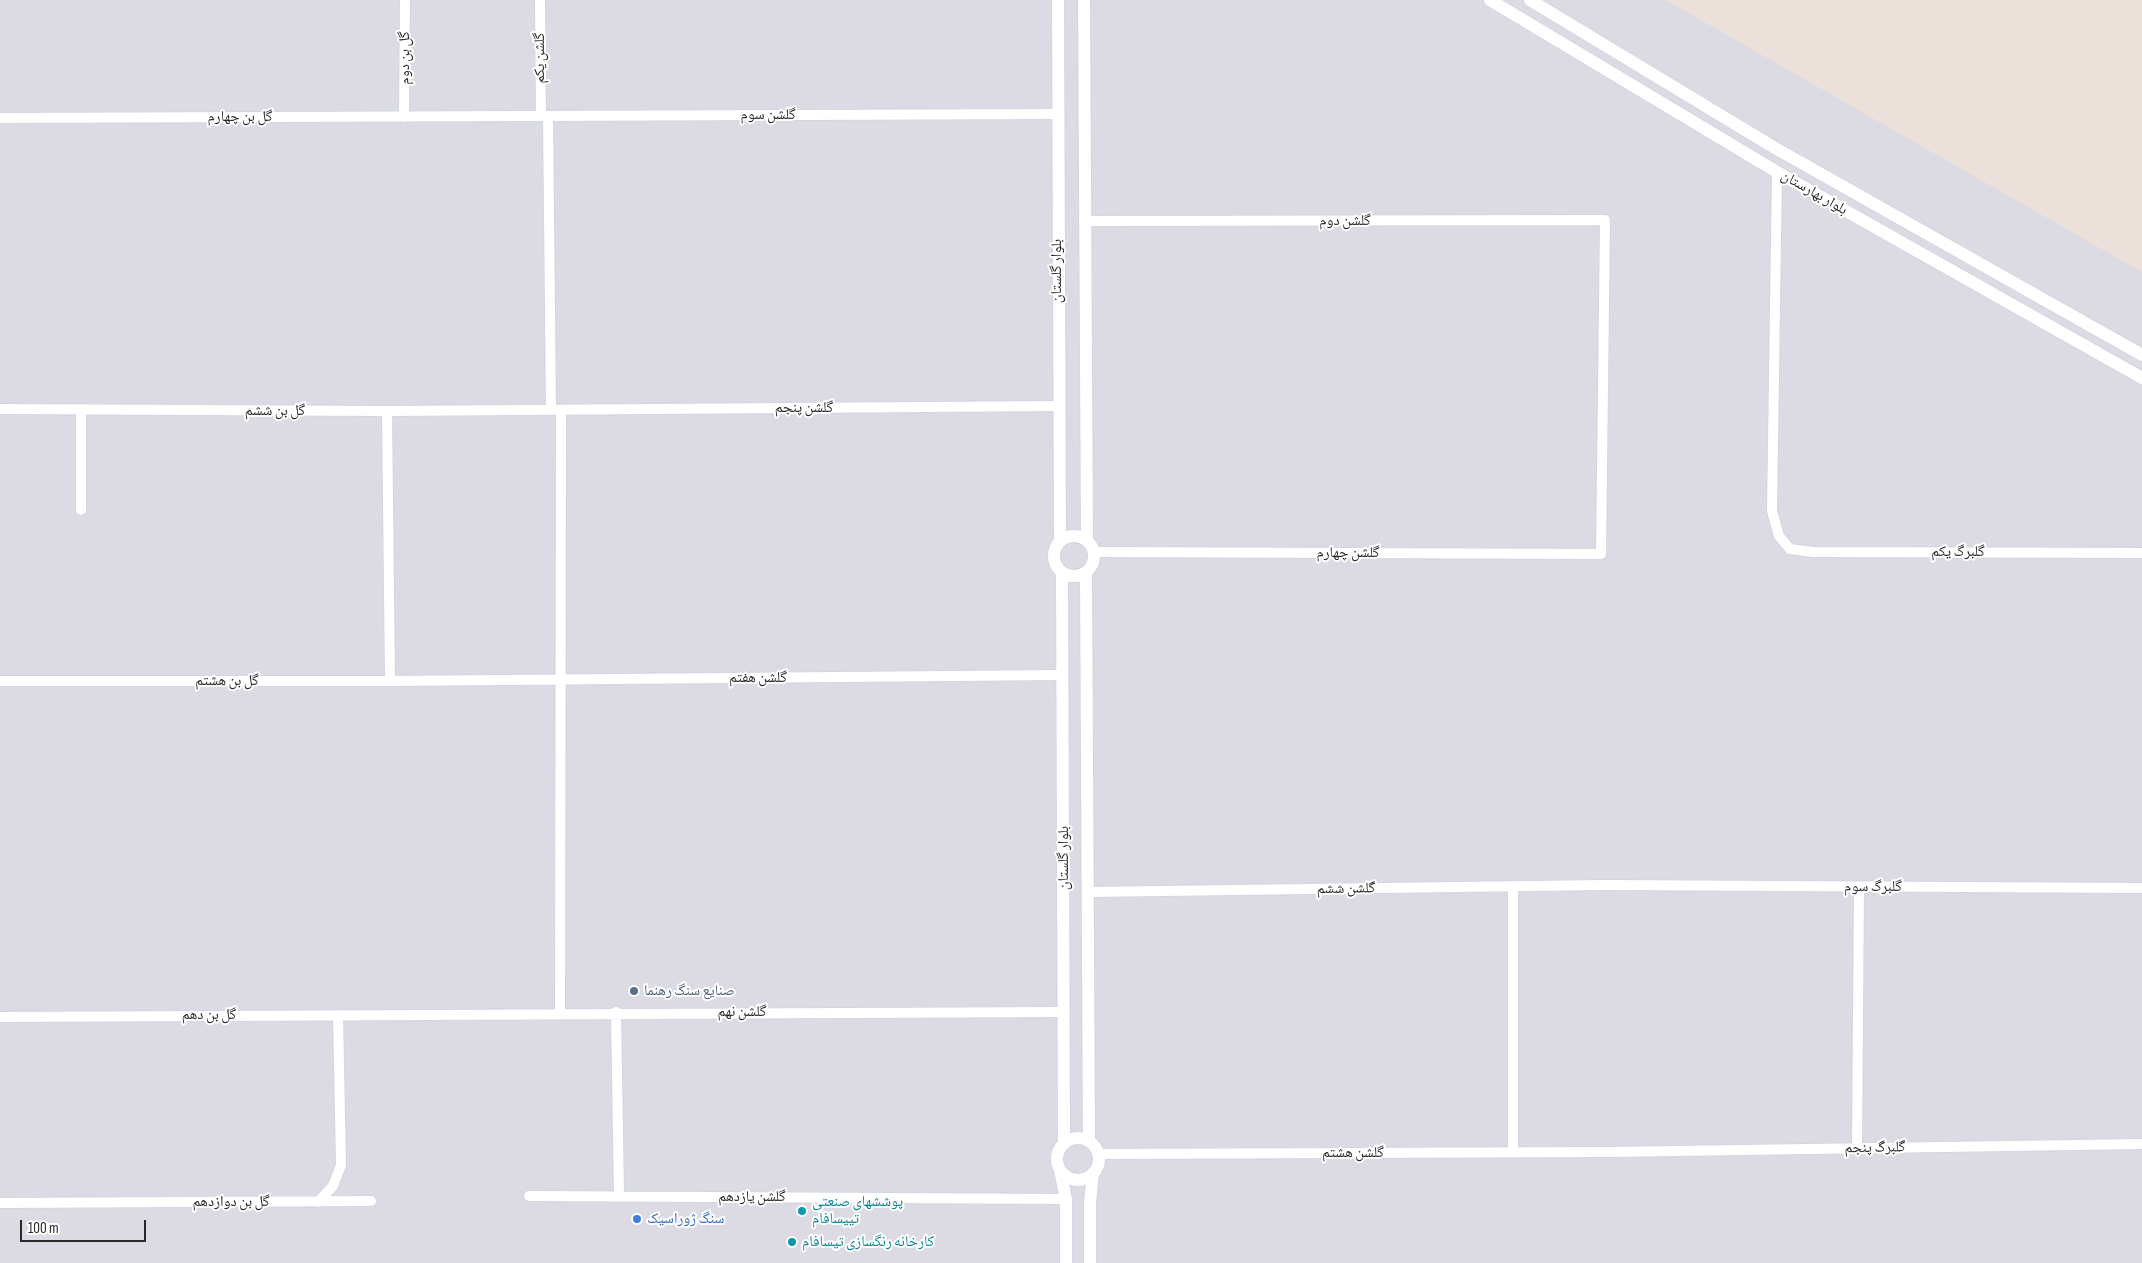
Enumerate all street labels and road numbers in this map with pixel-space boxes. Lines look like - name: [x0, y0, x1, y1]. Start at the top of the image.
- street label: گل بن دوم: [396, 31, 414, 85]
- street label: گلشن یکم: [531, 33, 549, 83]
- street label: گلشن سوم: [740, 106, 796, 124]
- street label: گل بن چهارم: [208, 108, 272, 126]
- street label: بلوار بهارستان: [1778, 167, 1850, 219]
- street label: گلشن دوم: [1319, 212, 1371, 230]
- street label: بلوار گلستان: [1048, 239, 1066, 303]
- street label: گلشن پنجم: [775, 399, 833, 417]
- street label: گل بن ششم: [245, 402, 305, 420]
- street label: گلبرگ یکم: [1931, 543, 1985, 561]
- street label: گلشن چهارم: [1316, 544, 1380, 562]
- street label: گلشن هفتم: [729, 669, 787, 687]
- street label: گل بن هشتم: [195, 672, 259, 690]
- street label: بلوار گلستان: [1055, 826, 1073, 890]
- street label: گلبرگ سوم: [1844, 878, 1902, 896]
- street label: گلشن ششم: [1316, 879, 1376, 899]
- street label: گلشن نهم: [718, 1003, 766, 1021]
- street label: گل بن دهم: [182, 1006, 236, 1024]
- street label: گلبرگ پنجم: [1844, 1138, 1906, 1158]
- street label: گلشن هشتم: [1322, 1144, 1384, 1162]
- street label: گلشن یازدهم: [718, 1188, 786, 1206]
- street label: گل بن دوازدهم: [192, 1193, 270, 1211]

